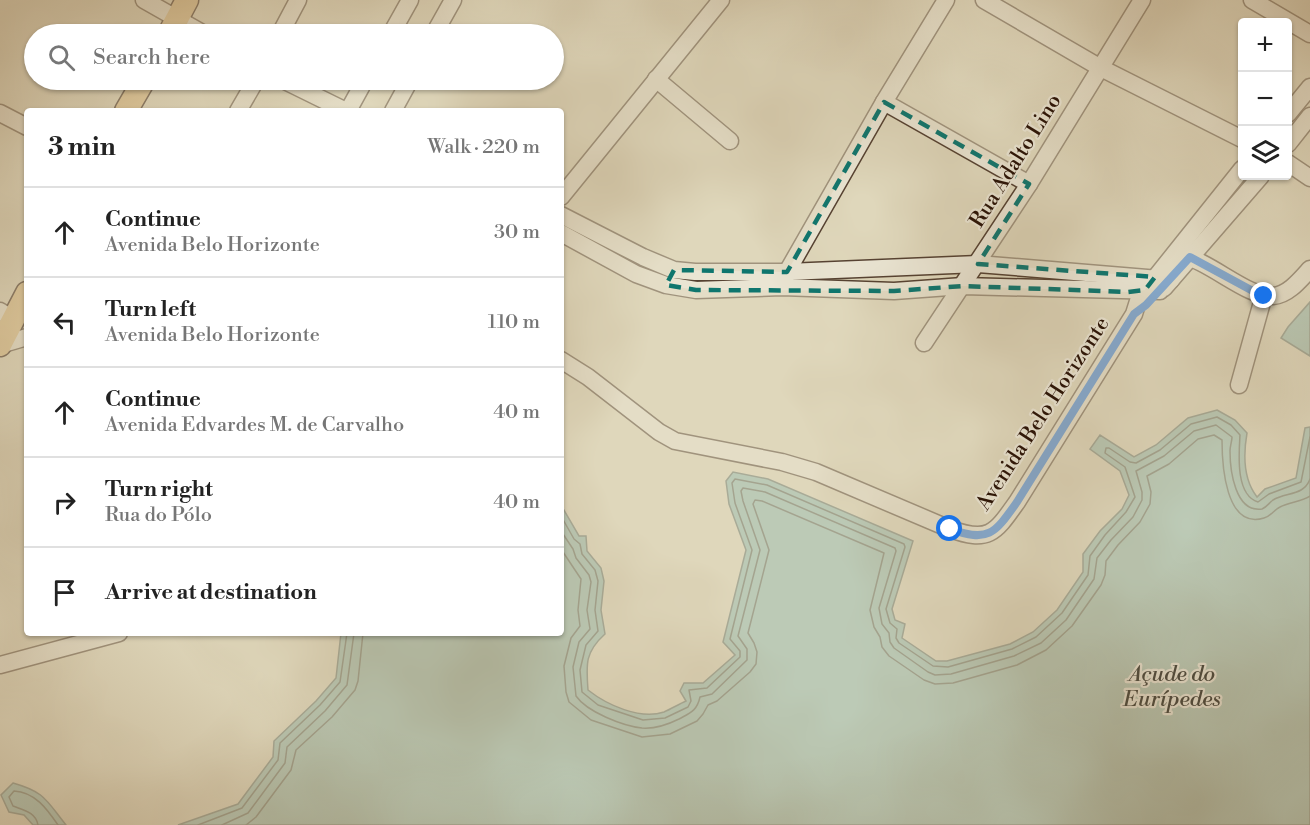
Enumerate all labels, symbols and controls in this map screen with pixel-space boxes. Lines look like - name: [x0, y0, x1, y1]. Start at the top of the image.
- map controls: [1238, 18, 1292, 180]
- button: +: [1238, 18, 1292, 72]
- search box: [24, 24, 564, 90]
- icon: search: [45, 41, 78, 74]
- text: Search here: [93, 44, 210, 71]
- button: −: [1238, 72, 1292, 126]
- street label: Rua Adalto Lino: [965, 89, 1067, 233]
- button: layers: [1238, 126, 1292, 180]
- text: 3 min: [48, 131, 116, 163]
- text: Walk · 220 m: [427, 135, 540, 160]
- text: Continue: [105, 206, 201, 233]
- icon: ahead: [48, 216, 81, 249]
- text: 30 m: [494, 220, 540, 245]
- text: Avenida Belo Horizonte: [105, 233, 320, 258]
- route end: [1250, 282, 1276, 308]
- text: Turn left: [105, 296, 196, 323]
- icon: left: [48, 306, 81, 339]
- text: 110 m: [488, 310, 540, 335]
- street label: Avenida Belo Horizonte: [970, 312, 1115, 516]
- text: Avenida Belo Horizonte: [105, 323, 320, 348]
- text: Continue: [105, 386, 201, 413]
- icon: ahead: [48, 396, 81, 429]
- text: 40 m: [493, 400, 540, 425]
- text: Avenida Edvardes M. de Carvalho: [105, 413, 404, 438]
- text: Turn right: [105, 476, 213, 503]
- icon: right: [48, 486, 81, 519]
- text: 40 m: [493, 490, 540, 515]
- text: Rua do Pólo: [105, 503, 212, 528]
- route start: [936, 515, 962, 541]
- icon: arrive: [48, 576, 81, 609]
- text: Arrive at destination: [105, 579, 317, 606]
- water label: Açude do Eurípedes: [1122, 661, 1221, 713]

